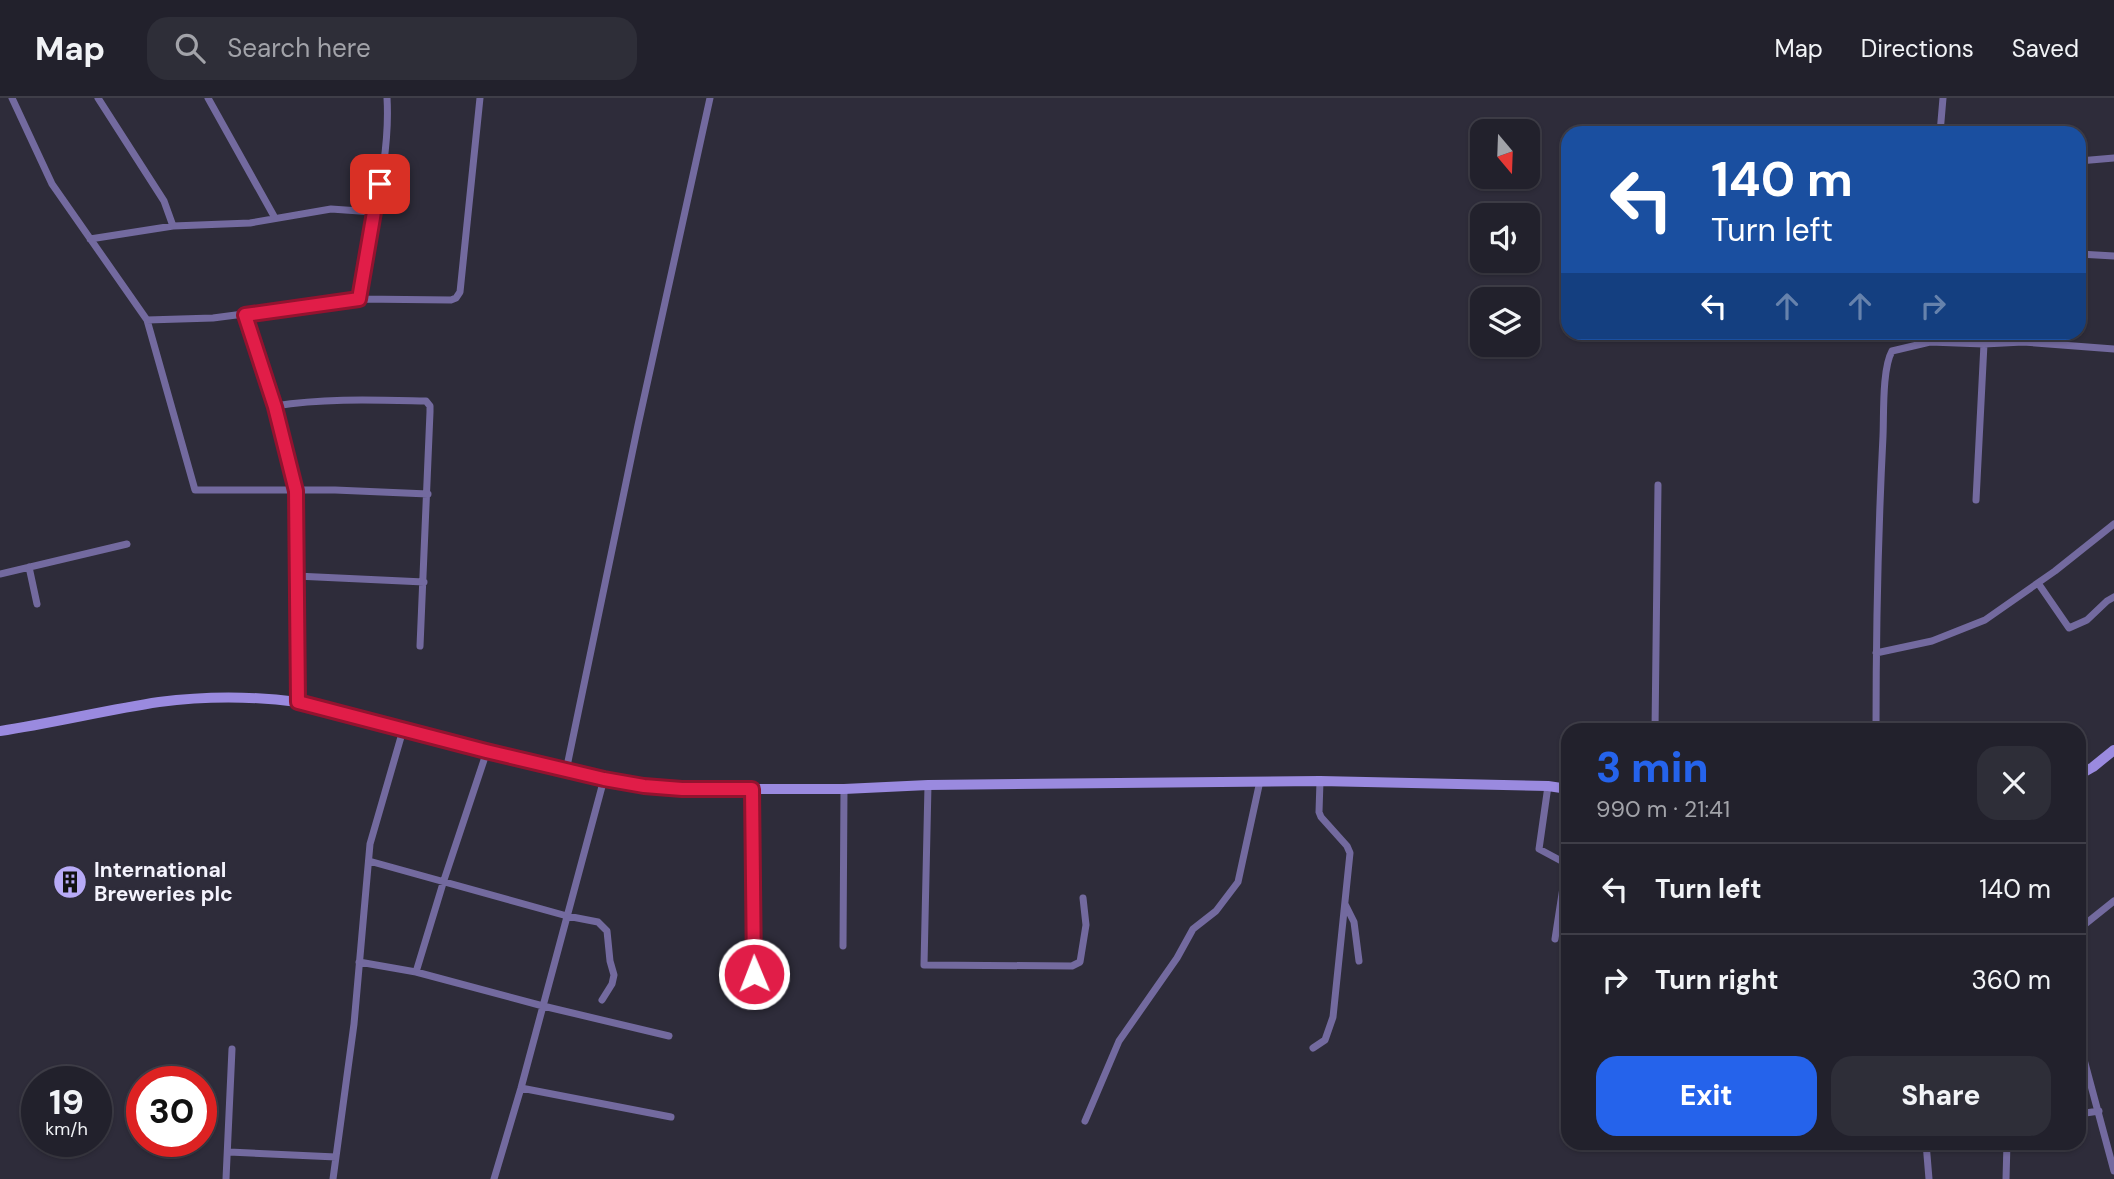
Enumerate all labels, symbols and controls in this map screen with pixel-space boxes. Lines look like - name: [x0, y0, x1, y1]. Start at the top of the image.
- search box: [147, 17, 637, 80]
- text: Map: [35, 27, 105, 70]
- icon: search: [171, 29, 209, 67]
- text: Search here: [227, 31, 371, 65]
- text: Map: [1775, 33, 1823, 64]
- text: Directions: [1861, 33, 1974, 64]
- text: Saved: [2012, 33, 2079, 64]
- north arrow: [1470, 119, 1540, 189]
- map controls: [1470, 119, 1540, 357]
- text: 140 m: [1711, 147, 1853, 211]
- pin: [350, 154, 410, 214]
- icon: left: [1596, 154, 1687, 245]
- icon: arrive: [361, 165, 399, 203]
- button: sound: [1470, 203, 1540, 273]
- text: Turn left: [1711, 209, 1833, 251]
- button: layers: [1470, 287, 1540, 357]
- icon: left: [1695, 287, 1733, 325]
- icon: ahead: [1768, 287, 1806, 325]
- icon: ahead: [1841, 287, 1879, 325]
- icon: right: [1914, 287, 1952, 325]
- text: 3 min: [1596, 740, 1709, 795]
- button: close: [1977, 746, 2051, 820]
- text: 990 m · 21:41: [1596, 794, 1730, 824]
- place label: International Breweries plc: [94, 856, 233, 908]
- building icon: International Breweries plc: [51, 863, 89, 901]
- icon: left: [1596, 870, 1634, 908]
- text: Turn left: [1655, 872, 1762, 906]
- text: 140 m: [1979, 872, 2051, 906]
- position arrow: [717, 937, 791, 1011]
- icon: right: [1596, 961, 1634, 999]
- text: Turn right: [1655, 963, 1779, 997]
- text: 360 m: [1971, 963, 2051, 997]
- button: Exit: [1596, 1056, 1817, 1136]
- button: Share: [1831, 1056, 2051, 1136]
- speed limit sign: 30: [126, 1066, 217, 1157]
- text: 19: [49, 1079, 84, 1125]
- text: km/h: [45, 1117, 88, 1141]

